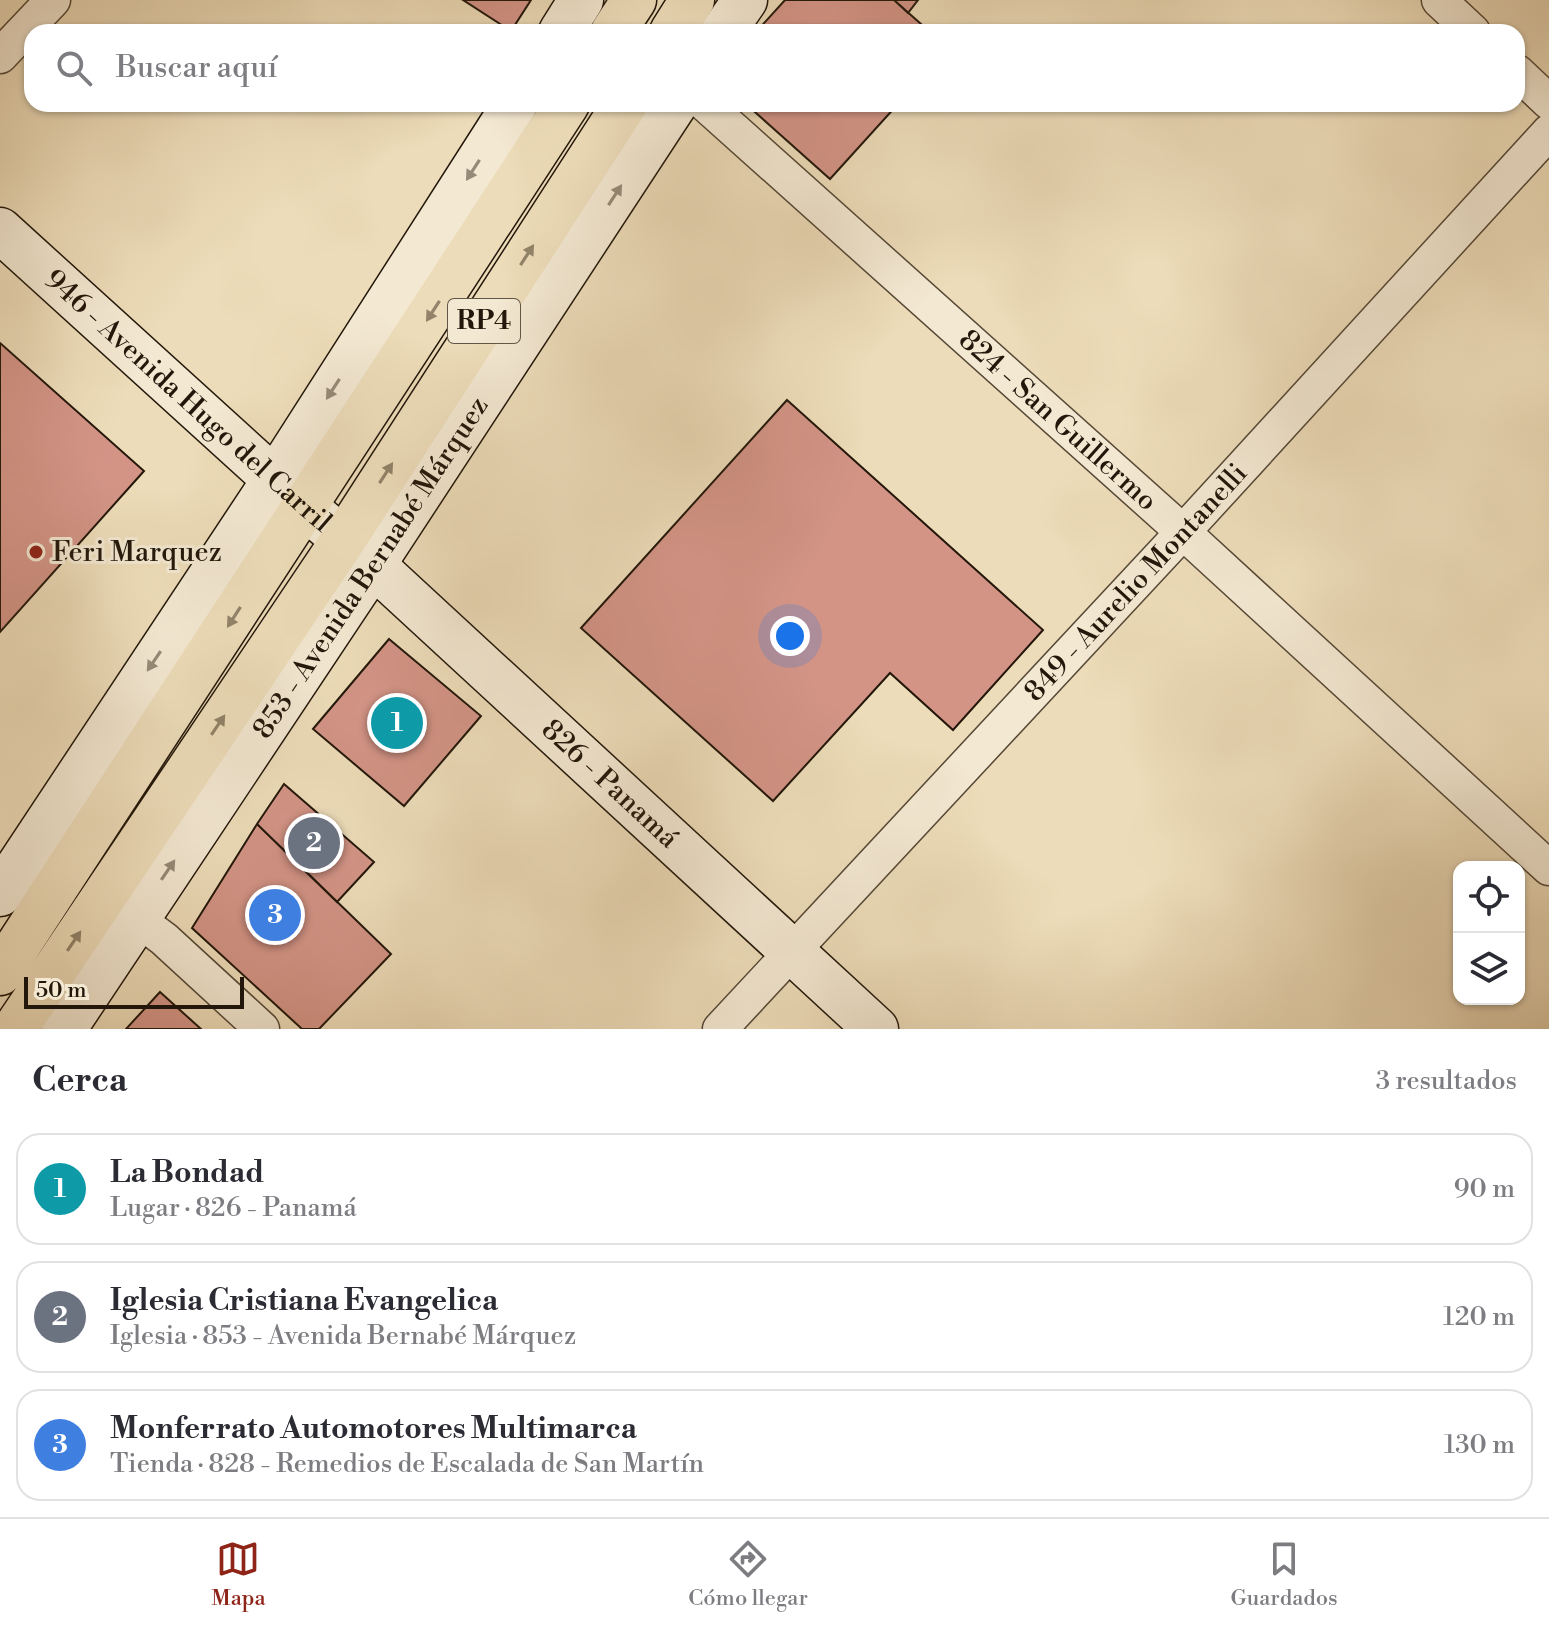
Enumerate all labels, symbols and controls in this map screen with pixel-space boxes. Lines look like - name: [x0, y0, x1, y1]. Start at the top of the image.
- search box: [24, 24, 1525, 112]
- icon: search: [52, 46, 96, 90]
- text: Buscar aquí: [116, 49, 278, 87]
- one-way arrow: [466, 159, 480, 181]
- one-way arrow: [607, 184, 621, 206]
- one-way arrow: [520, 244, 534, 266]
- street label: 946 - Avenida Hugo del Carril: [37, 262, 339, 540]
- road number: RP4: [448, 299, 520, 343]
- one-way arrow: [426, 300, 441, 321]
- street label: 824 - San Guillermo: [951, 322, 1165, 518]
- one-way arrow: [326, 378, 340, 400]
- street label: 853 - Avenida Bernabé Márquez: [245, 390, 496, 745]
- street label: 849 - Aurelio Montanelli: [1017, 456, 1255, 709]
- one-way arrow: [378, 462, 393, 484]
- place label: Feri Marquez: [52, 535, 222, 570]
- marker: Feri Marquez: [27, 543, 45, 561]
- one-way arrow: [227, 606, 241, 628]
- your location: [770, 616, 810, 656]
- one-way arrow: [148, 650, 162, 672]
- pin: 1: [371, 693, 423, 753]
- street label: 826 - Panamá: [534, 712, 687, 856]
- one-way arrow: [210, 714, 225, 735]
- pin: 2: [288, 813, 340, 873]
- one-way arrow: [160, 859, 175, 881]
- map controls: [1453, 861, 1525, 1005]
- button: locate: [1453, 861, 1525, 933]
- pin: 3: [249, 885, 301, 945]
- one-way arrow: [66, 930, 81, 951]
- button: layers: [1453, 933, 1525, 1005]
- scale bar: [24, 973, 244, 1009]
- text: 50 m: [36, 977, 87, 1004]
- text: Cerca: [32, 1060, 127, 1102]
- text: 3 resultados: [1376, 1065, 1517, 1097]
- text: La Bondad: [110, 1154, 264, 1192]
- text: 1: [54, 1173, 66, 1205]
- text: 90 m: [1454, 1173, 1515, 1205]
- text: Lugar · 826 - Panamá: [110, 1192, 357, 1224]
- text: Iglesia Cristiana Evangelica: [110, 1282, 498, 1320]
- text: 2: [52, 1301, 68, 1333]
- text: 120 m: [1443, 1301, 1515, 1333]
- text: Iglesia · 853 - Avenida Bernabé Márquez: [110, 1320, 576, 1352]
- text: Monferrato Automotores Multimarca: [110, 1410, 637, 1448]
- text: 3: [52, 1429, 68, 1461]
- text: 130 m: [1444, 1429, 1515, 1461]
- text: Tienda · 828 - Remedios de Escalada de San Martín: [110, 1448, 704, 1480]
- tab: Mapa: [211, 1537, 266, 1612]
- tab: Cómo llegar: [688, 1537, 808, 1612]
- tab: Guardados: [1230, 1537, 1338, 1612]

